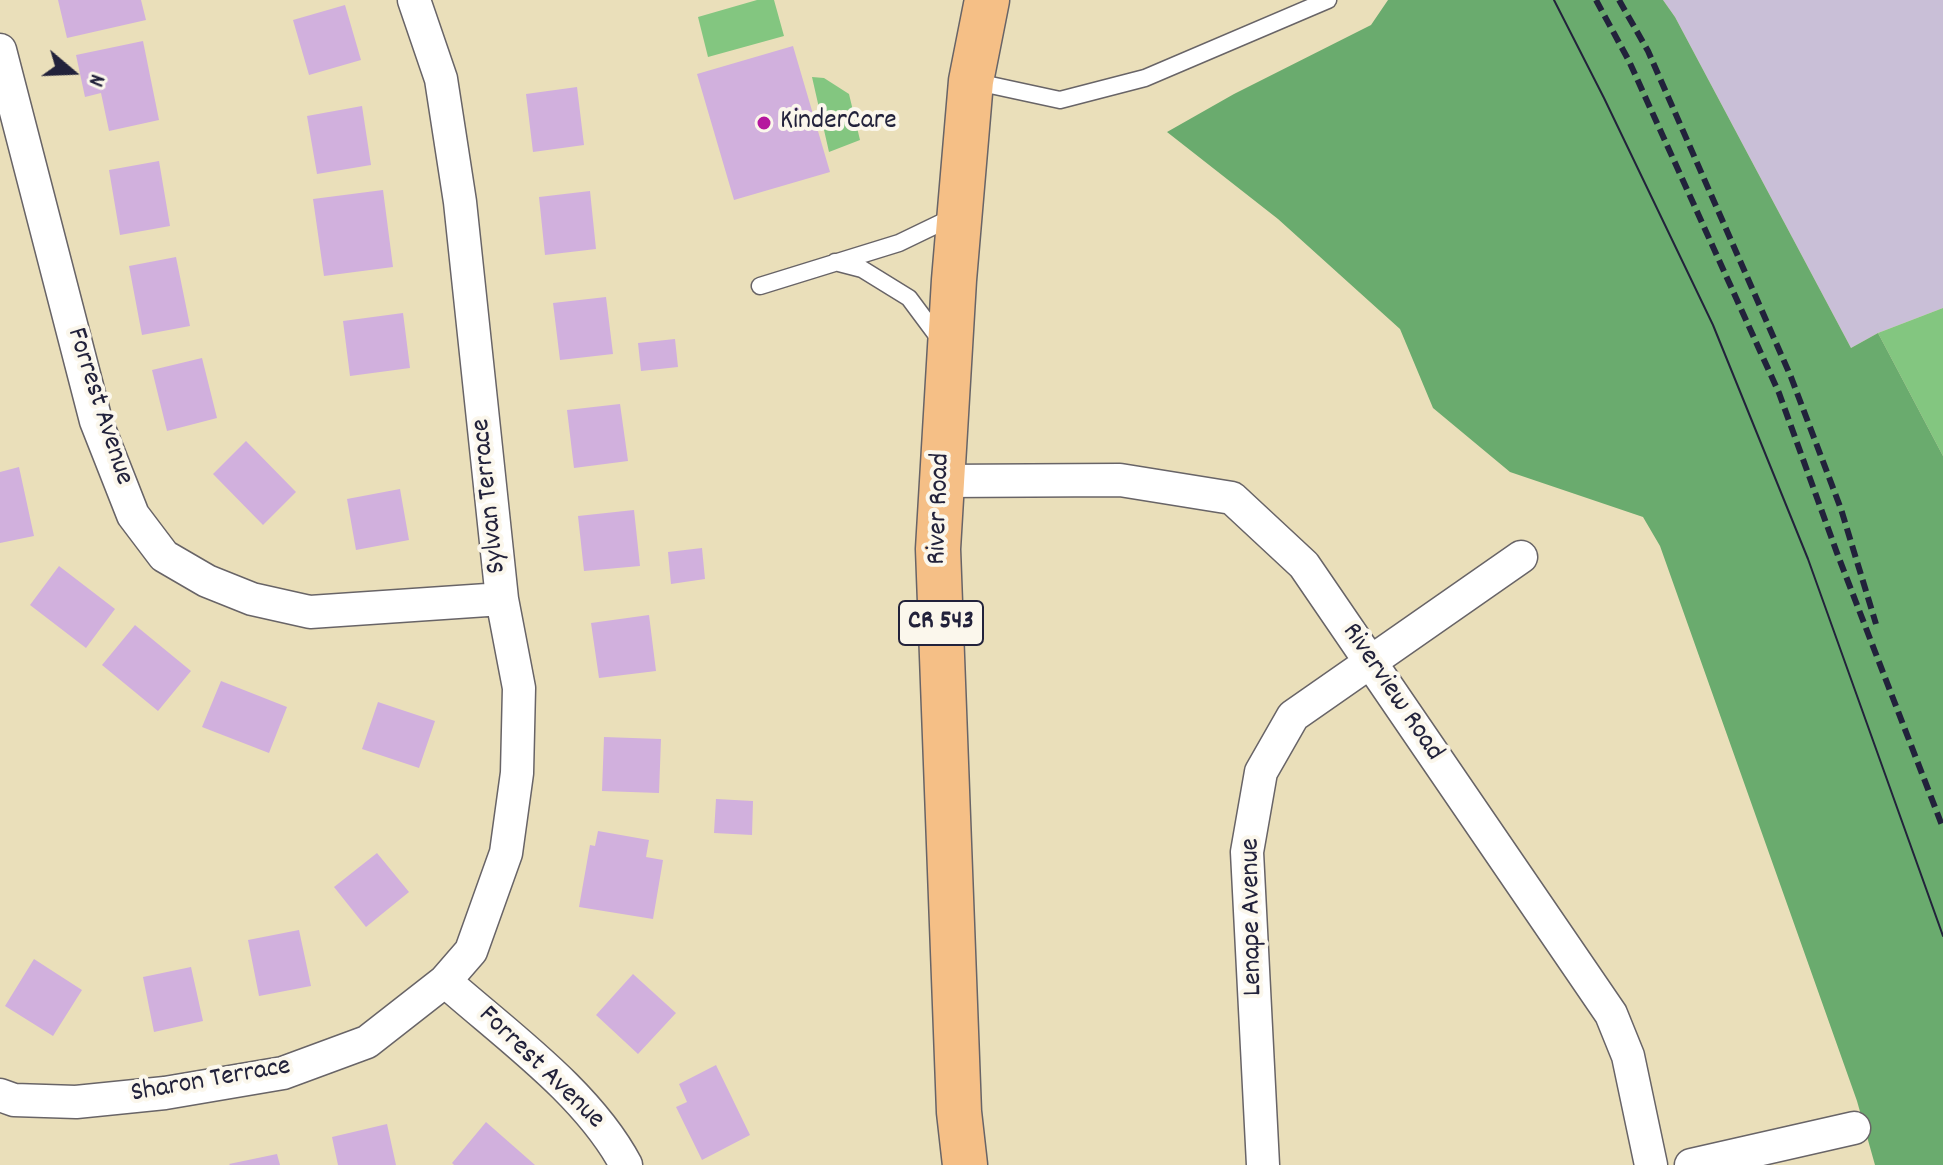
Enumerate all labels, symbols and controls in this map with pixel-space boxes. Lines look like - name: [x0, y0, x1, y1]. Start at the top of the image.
- north arrow: [32, 32, 112, 112]
- text: N: [79, 70, 112, 90]
- place label: KinderCare: [780, 106, 897, 140]
- marker: KinderCare: [755, 114, 773, 132]
- street label: Forrest Avenue: [57, 324, 139, 490]
- street label: Sylvan Terrace: [466, 417, 516, 575]
- street label: River Road: [922, 452, 960, 566]
- road number: CR 543: [899, 601, 983, 645]
- street label: Riverview Road: [1333, 618, 1449, 768]
- street label: Lenape Avenue: [1236, 838, 1272, 996]
- street label: Forrest Avenue: [470, 1000, 610, 1138]
- street label: Sharon Terrace: [129, 1051, 293, 1113]

